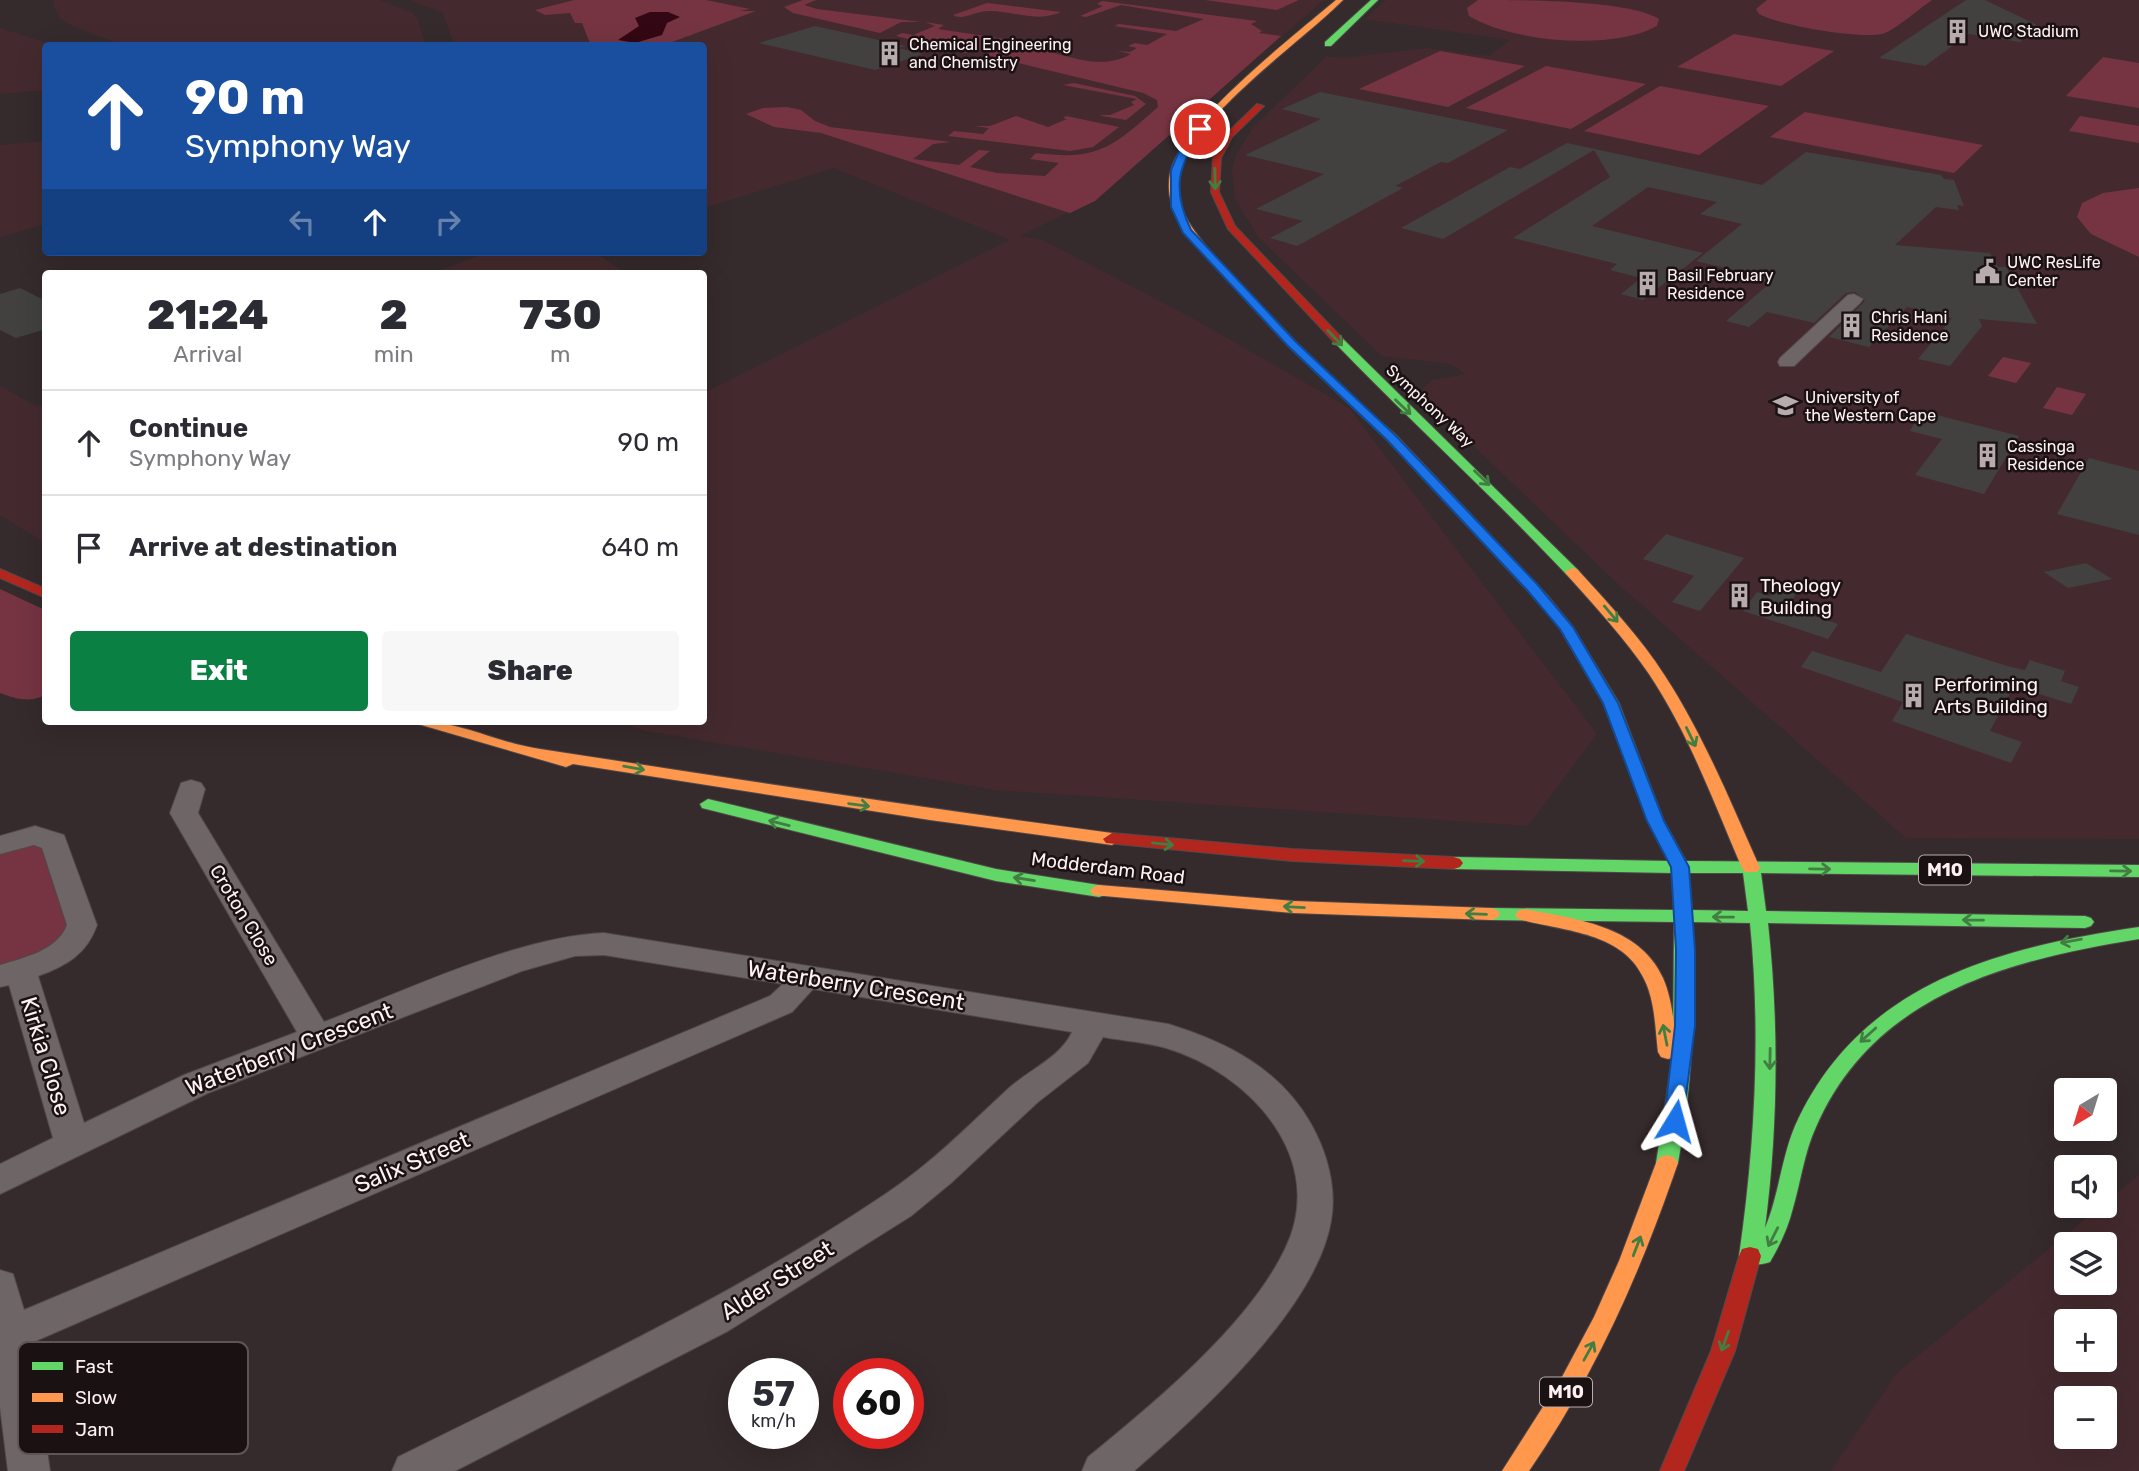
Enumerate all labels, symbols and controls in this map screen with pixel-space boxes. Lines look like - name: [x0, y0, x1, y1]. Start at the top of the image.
- building icon: UWC Stadium: [1944, 17, 1972, 45]
- place label: UWC Stadium: [1978, 22, 2079, 41]
- place label: Chemical Engineering and Chemistry: [909, 35, 1072, 72]
- building icon: Chemical Engineering and Chemistry: [875, 39, 903, 67]
- text: 90 m: [185, 68, 305, 126]
- icon: ahead: [70, 70, 161, 161]
- pin: [1170, 99, 1230, 159]
- icon: arrive: [1181, 110, 1219, 148]
- text: Symphony Way: [185, 127, 411, 165]
- one-way arrow: [1208, 167, 1222, 190]
- icon: left: [283, 203, 321, 241]
- icon: ahead: [356, 203, 394, 241]
- icon: right: [429, 203, 467, 241]
- place label: UWC ResLife Center: [2007, 253, 2101, 290]
- public building icon: UWC ResLife Center: [1973, 257, 2001, 285]
- place label: Basil February Residence: [1667, 266, 1774, 303]
- building icon: Basil February Residence: [1633, 270, 1661, 298]
- text: 21:24: [147, 290, 269, 340]
- text: 2: [379, 290, 408, 340]
- text: 730: [519, 290, 602, 340]
- place label: Chris Hani Residence: [1871, 308, 1948, 345]
- building icon: Chris Hani Residence: [1837, 312, 1865, 340]
- one-way arrow: [1326, 329, 1343, 346]
- text: Arrival: [173, 340, 242, 368]
- text: min: [374, 340, 414, 368]
- text: m: [550, 340, 571, 368]
- street label: Symphony Way: [1382, 361, 1478, 452]
- place label: University of the Western Cape: [1805, 388, 1936, 425]
- school or university icon: University of the Western Cape: [1771, 392, 1799, 420]
- one-way arrow: [1395, 398, 1412, 415]
- text: Continue: [129, 413, 248, 444]
- icon: ahead: [70, 424, 108, 462]
- text: 90 m: [618, 427, 679, 458]
- place label: Cassinga Residence: [2007, 437, 2084, 474]
- building icon: Cassinga Residence: [1973, 441, 2001, 469]
- text: Symphony Way: [129, 444, 291, 472]
- one-way arrow: [1474, 469, 1491, 486]
- icon: arrive: [70, 529, 108, 567]
- text: Arrive at destination: [129, 532, 397, 563]
- text: 640 m: [601, 532, 679, 563]
- place label: Theology Building: [1760, 574, 1841, 619]
- building icon: Theology Building: [1726, 582, 1754, 610]
- one-way arrow: [1603, 605, 1619, 623]
- button: Exit: [70, 631, 368, 711]
- button: Share: [382, 631, 679, 711]
- place label: Perforiming Arts Building: [1934, 673, 2048, 718]
- building icon: Perforiming Arts Building: [1900, 681, 1928, 709]
- one-way arrow: [1685, 726, 1698, 747]
- one-way arrow: [622, 762, 645, 775]
- one-way arrow: [847, 799, 870, 812]
- one-way arrow: [768, 816, 790, 829]
- one-way arrow: [1151, 838, 1174, 851]
- street label: Modderdam Road: [1030, 847, 1186, 889]
- one-way arrow: [1402, 854, 1425, 867]
- road number: M10: [1919, 856, 1971, 884]
- street label: Croton Close: [205, 860, 283, 970]
- one-way arrow: [1808, 862, 1831, 875]
- one-way arrow: [2109, 864, 2132, 878]
- one-way arrow: [1013, 872, 1036, 885]
- one-way arrow: [1283, 900, 1306, 913]
- one-way arrow: [1464, 907, 1487, 920]
- one-way arrow: [1711, 910, 1734, 924]
- one-way arrow: [1962, 914, 1985, 927]
- one-way arrow: [2060, 935, 2083, 948]
- street label: Waterberry Crescent: [745, 954, 967, 1016]
- street label: Kirkia Close: [15, 993, 77, 1119]
- street label: Waterberry Crescent: [181, 997, 397, 1101]
- one-way arrow: [1658, 1024, 1671, 1047]
- one-way arrow: [1860, 1027, 1877, 1044]
- one-way arrow: [1763, 1047, 1776, 1070]
- north arrow: [2054, 1078, 2118, 1141]
- map controls: [2054, 1078, 2117, 1449]
- position arrow: [1638, 1084, 1712, 1158]
- street label: Salix Street: [350, 1125, 474, 1199]
- button: sound: [2054, 1155, 2117, 1218]
- one-way arrow: [1765, 1227, 1779, 1247]
- button: layers: [2054, 1232, 2117, 1295]
- street label: Alder Street: [715, 1234, 839, 1326]
- one-way arrow: [1631, 1236, 1644, 1258]
- button: +: [2054, 1309, 2117, 1372]
- one-way arrow: [1718, 1329, 1730, 1351]
- one-way arrow: [1583, 1341, 1596, 1362]
- legend: [18, 1342, 248, 1454]
- text: Fast: [75, 1355, 114, 1378]
- speed limit sign: 60: [833, 1358, 924, 1449]
- text: 57: [752, 1373, 795, 1415]
- road number: M10: [1540, 1378, 1592, 1406]
- text: Slow: [75, 1386, 117, 1409]
- button: −: [2054, 1386, 2117, 1449]
- text: km/h: [751, 1410, 796, 1432]
- text: Jam: [75, 1418, 114, 1441]

